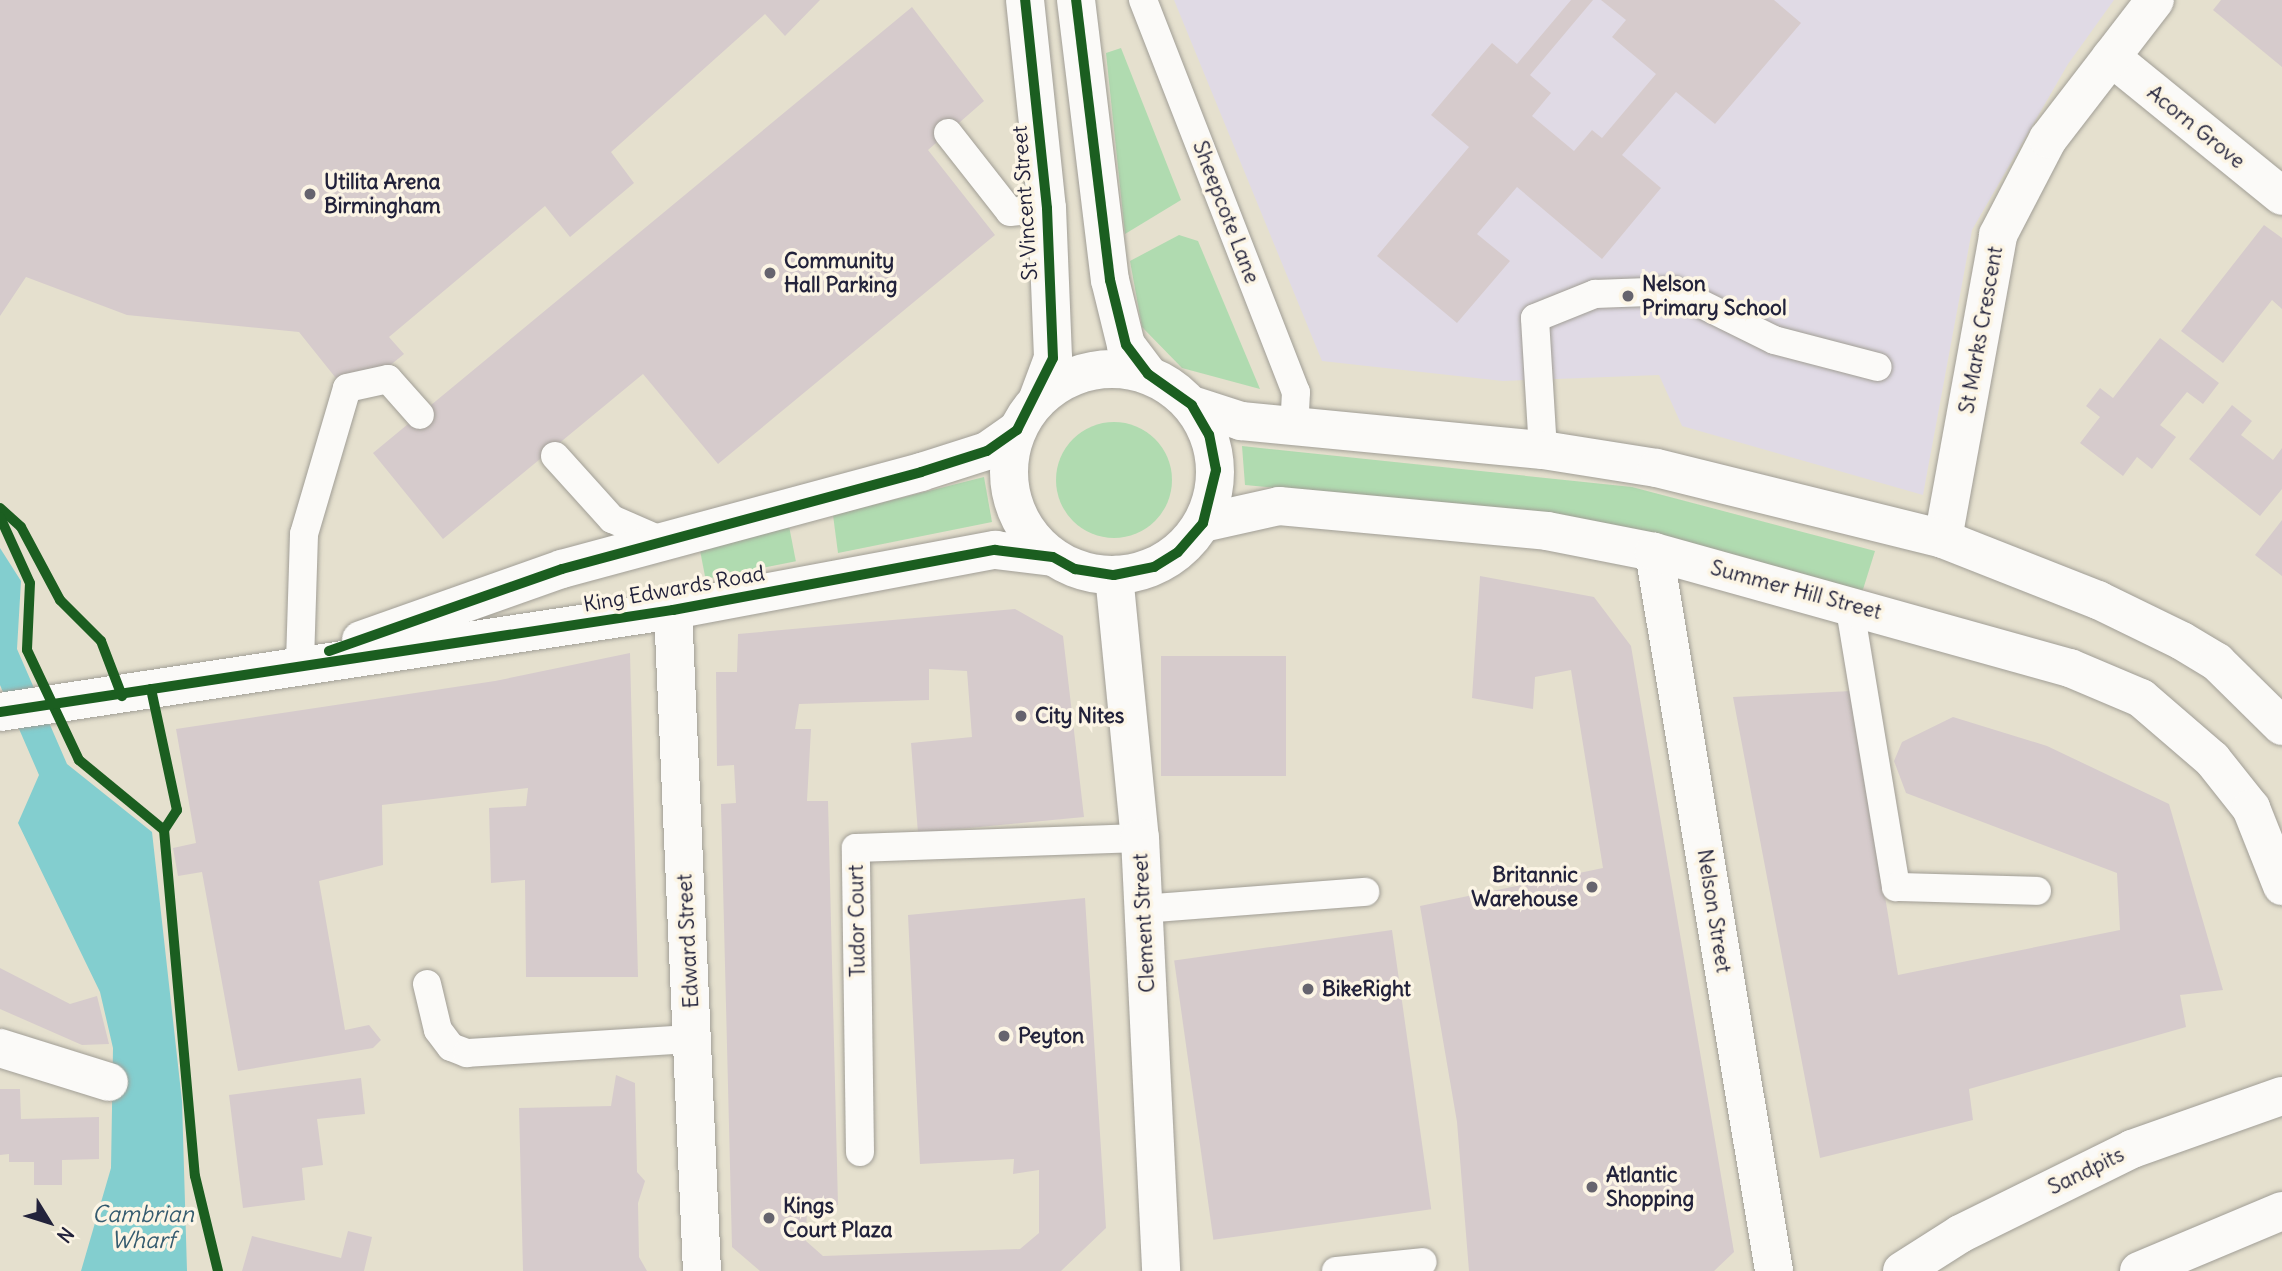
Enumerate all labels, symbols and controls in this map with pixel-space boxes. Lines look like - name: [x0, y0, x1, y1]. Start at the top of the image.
- street label: Acorn Grove: [2142, 80, 2250, 174]
- street label: St Vincent Street: [1007, 125, 1043, 281]
- street label: Sheepcote Lane: [1187, 137, 1265, 287]
- place label: Utilita Arena Birmingham: [324, 169, 441, 219]
- marker: Utilita Arena Birmingham: [302, 186, 318, 202]
- street label: St Marks Crescent: [1954, 244, 2008, 416]
- place label: Community Hall Parking: [784, 248, 897, 298]
- marker: Community Hall Parking: [762, 265, 778, 281]
- place label: Nelson Primary School: [1642, 271, 1787, 321]
- marker: Nelson Primary School: [1620, 288, 1636, 304]
- street label: Summer Hill Street: [1708, 555, 1884, 625]
- street label: King Edwards Road: [581, 561, 767, 617]
- place label: City Nites: [1035, 703, 1124, 729]
- marker: City Nites: [1013, 708, 1029, 724]
- street label: Nelson Street: [1692, 847, 1736, 975]
- street label: Clement Street: [1128, 853, 1160, 993]
- place label: Britannic Warehouse: [1471, 862, 1578, 912]
- street label: Tudor Court: [843, 864, 871, 978]
- street label: Edward Street: [672, 873, 704, 1009]
- marker: Britannic Warehouse: [1584, 879, 1600, 895]
- place label: BikeRight: [1322, 976, 1411, 1002]
- marker: BikeRight: [1300, 981, 1316, 997]
- place label: Peyton: [1018, 1023, 1084, 1049]
- marker: Peyton: [996, 1028, 1012, 1044]
- street label: Sandpits: [2044, 1142, 2128, 1200]
- place label: Atlantic Shopping: [1606, 1162, 1694, 1212]
- marker: Atlantic Shopping: [1584, 1179, 1600, 1195]
- north arrow: [14, 1187, 84, 1257]
- place label: Kings Court Plaza: [783, 1193, 893, 1243]
- water label: Cambrian Wharf: [92, 1200, 194, 1254]
- marker: Kings Court Plaza: [761, 1210, 777, 1226]
- text: N: [52, 1222, 79, 1247]

